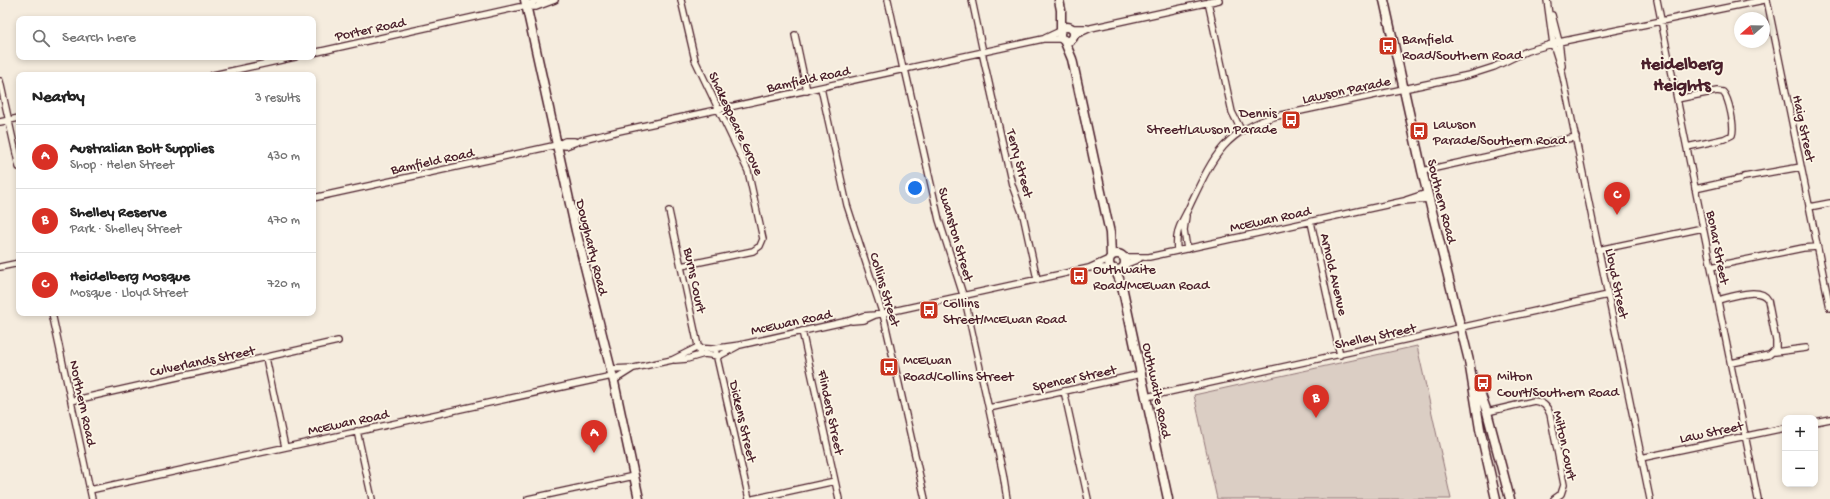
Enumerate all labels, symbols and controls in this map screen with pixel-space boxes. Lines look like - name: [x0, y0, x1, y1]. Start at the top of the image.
- north arrow: [1734, 12, 1770, 48]
- street label: Porter Road: [333, 14, 409, 46]
- search box: [16, 16, 316, 60]
- icon: search: [30, 27, 52, 49]
- text: Search here: [62, 29, 136, 47]
- place label: Bamfield Road/Southern Road: [1401, 32, 1524, 65]
- bus stop icon: Bamfield Road/Southern Road: [1377, 35, 1399, 57]
- district label: Heidelberg Heights: [1641, 55, 1723, 97]
- street label: Bamfield Road: [764, 63, 853, 98]
- street label: Shakespeare Grove: [703, 70, 766, 179]
- street label: Lawson Parade: [1301, 74, 1393, 109]
- text: Nearby: [32, 88, 85, 108]
- text: 3 results: [255, 91, 300, 106]
- street label: Haig Street: [1787, 94, 1818, 165]
- place label: Dennis Street/Lawson Parade: [1147, 106, 1278, 139]
- bus stop icon: Dennis Street/Lawson Parade: [1280, 109, 1302, 131]
- place label: Lawson Parade/Southern Road: [1432, 117, 1568, 150]
- bus stop icon: Lawson Parade/Southern Road: [1408, 120, 1430, 142]
- street label: Terry Street: [1001, 127, 1036, 201]
- text: Australian Bolt Supplies: [70, 140, 214, 158]
- street label: Bamfield Road: [388, 145, 477, 180]
- text: A: [41, 149, 49, 164]
- text: 430 m: [267, 149, 300, 164]
- text: Shop · Helen Street: [70, 158, 174, 173]
- street label: Southern Road: [1422, 158, 1460, 247]
- your location: [905, 178, 925, 198]
- pin: C: [1604, 182, 1630, 215]
- street label: Swanston Street: [933, 186, 977, 285]
- street label: Dougharty Road: [570, 197, 611, 299]
- street label: McEwan Road: [1228, 203, 1314, 237]
- text: Shelley Reserve: [70, 204, 167, 222]
- street label: Bonar Street: [1701, 208, 1732, 287]
- text: B: [42, 213, 48, 228]
- text: 470 m: [267, 213, 300, 228]
- text: Park · Shelley Street: [70, 222, 181, 237]
- street label: Arnold Avenue: [1315, 232, 1350, 318]
- street label: Burns Court: [678, 246, 709, 316]
- street label: Lloyd Street: [1600, 247, 1632, 321]
- street label: Collins Street: [864, 251, 903, 330]
- place label: Outhwaite Road/McEwan Road: [1093, 262, 1211, 295]
- bus stop icon: Outhwaite Road/McEwan Road: [1068, 265, 1090, 287]
- text: Heidelberg Mosque: [70, 268, 190, 286]
- text: C: [41, 277, 49, 292]
- text: 720 m: [267, 277, 300, 292]
- text: Mosque · Lloyd Street: [70, 286, 188, 301]
- place label: Collins Street/McEwan Road: [943, 296, 1068, 329]
- bus stop icon: Collins Street/McEwan Road: [918, 299, 940, 321]
- street label: McEwan Road: [749, 306, 835, 340]
- street label: Shelley Street: [1334, 320, 1419, 354]
- street label: Outhwaite Road: [1137, 341, 1174, 441]
- street label: Culverlands Street: [148, 343, 258, 382]
- place label: McEwan Road/Collins Street: [903, 353, 1015, 386]
- bus stop icon: McEwan Road/Collins Street: [878, 356, 900, 378]
- street label: Northern Road: [64, 359, 99, 450]
- street label: Spencer Street: [1031, 362, 1119, 397]
- street label: Flinders Street: [812, 368, 847, 458]
- place label: Milton Court/Southern Road: [1497, 369, 1621, 402]
- bus stop icon: Milton Court/Southern Road: [1472, 372, 1494, 394]
- street label: Dickens Street: [724, 378, 759, 465]
- pin: B: [1303, 385, 1329, 418]
- street label: McEwan Road: [306, 406, 392, 440]
- street label: Milton Court: [1548, 409, 1580, 483]
- map controls: [1782, 415, 1818, 487]
- button: +: [1782, 415, 1818, 451]
- street label: Law Street: [1678, 418, 1746, 448]
- pin: A: [581, 420, 607, 453]
- button: −: [1782, 451, 1818, 487]

